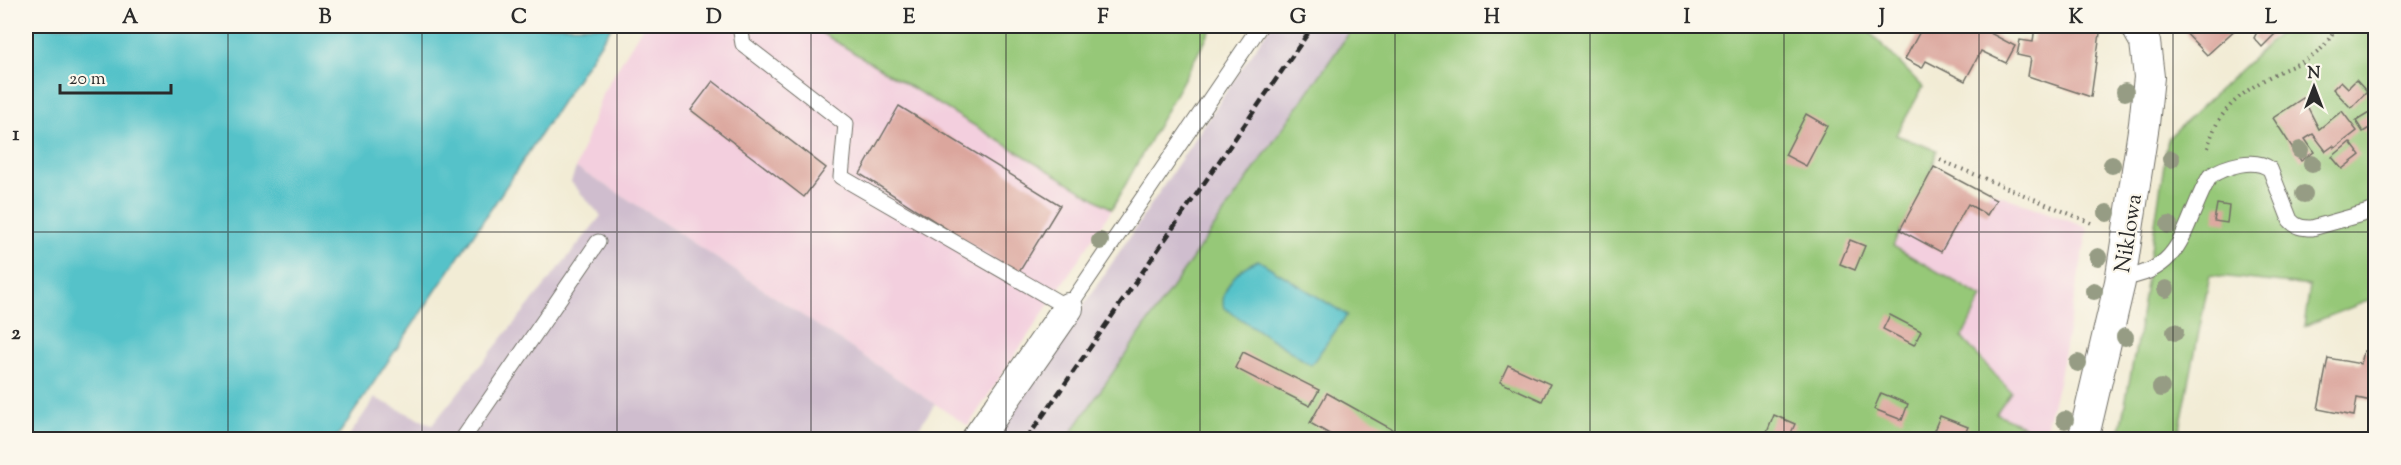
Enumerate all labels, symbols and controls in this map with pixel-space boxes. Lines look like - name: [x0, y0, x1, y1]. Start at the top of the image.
- text: A: [122, 4, 139, 33]
- text: B: [319, 4, 332, 33]
- text: C: [511, 4, 527, 33]
- text: D: [706, 4, 722, 33]
- text: E: [903, 4, 916, 33]
- text: F: [1097, 4, 1109, 33]
- text: G: [1290, 4, 1307, 33]
- text: H: [1484, 4, 1500, 33]
- text: I: [1684, 4, 1691, 33]
- text: J: [1877, 4, 1885, 33]
- text: K: [2069, 4, 2084, 33]
- text: L: [2265, 4, 2278, 33]
- scale bar: [60, 57, 171, 95]
- north arrow: [2284, 57, 2344, 117]
- text: N: [2308, 63, 2321, 86]
- text: 20 m: [69, 67, 106, 93]
- text: 1: [13, 121, 20, 150]
- street label: Niklowa: [2108, 192, 2152, 275]
- text: 2: [11, 320, 21, 349]

